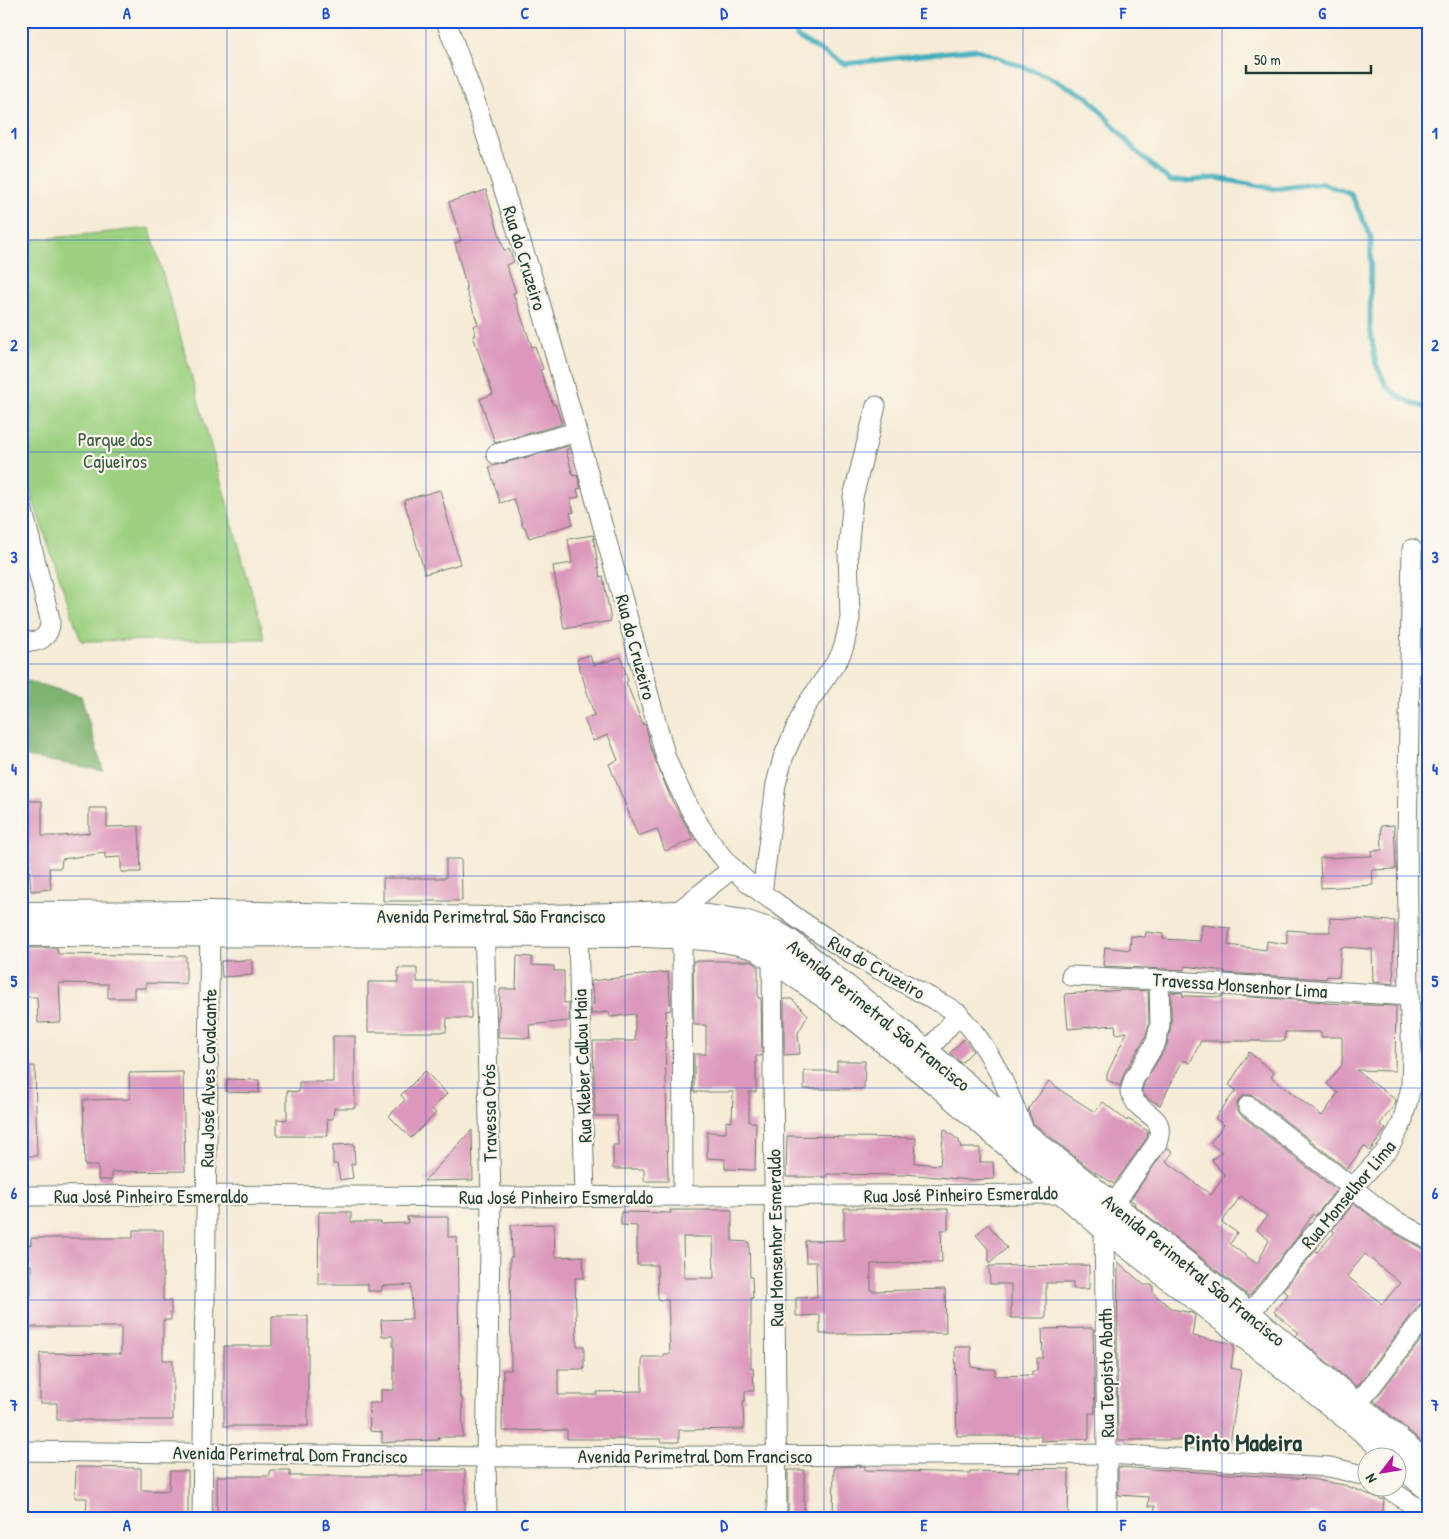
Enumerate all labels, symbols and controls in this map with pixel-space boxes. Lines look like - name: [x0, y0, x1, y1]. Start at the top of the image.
- text: A: [123, 2, 131, 24]
- text: B: [322, 2, 330, 24]
- text: C: [521, 2, 530, 24]
- text: D: [720, 2, 728, 24]
- text: E: [920, 2, 928, 24]
- text: F: [1119, 2, 1127, 24]
- text: G: [1318, 2, 1326, 24]
- scale bar: [1246, 42, 1372, 74]
- text: 50 m: [1254, 49, 1281, 70]
- text: 1: [11, 122, 17, 144]
- text: 1: [1432, 122, 1438, 144]
- street label: Rua do Cruzeiro: [497, 203, 553, 314]
- text: 2: [10, 334, 18, 356]
- text: 2: [1431, 334, 1439, 356]
- park label: Parque dos Cajueiros: [78, 426, 152, 474]
- text: 3: [10, 546, 18, 568]
- text: 3: [1431, 546, 1439, 568]
- street label: Rua do Cruzeiro: [610, 592, 663, 703]
- text: 4: [11, 758, 17, 780]
- text: 4: [1432, 758, 1438, 780]
- street label: Avenida Perimetral São Francisco: [377, 903, 606, 929]
- street label: Rua do Cruzeiro: [824, 929, 930, 1005]
- street label: Avenida Perimetral São Francisco: [782, 933, 976, 1097]
- street label: Travessa Monsenhor Lima: [1152, 966, 1329, 1004]
- text: 5: [11, 970, 18, 992]
- text: 5: [1432, 970, 1439, 992]
- street label: Rua José Alves Cavalcante: [193, 988, 223, 1168]
- street label: Rua Kleber Callou Maia: [566, 988, 598, 1143]
- street label: Travessa Orós: [475, 1064, 503, 1162]
- street label: Rua Monselhor Lima: [1295, 1134, 1402, 1254]
- street label: Rua Monsenhor Esmeraldo: [760, 1149, 790, 1327]
- street label: Rua José Pinheiro Esmeraldo: [864, 1179, 1059, 1209]
- text: 6: [11, 1182, 18, 1204]
- text: 6: [1432, 1182, 1439, 1204]
- street label: Rua José Pinheiro Esmeraldo: [54, 1183, 248, 1209]
- street label: Rua José Pinheiro Esmeraldo: [459, 1184, 653, 1210]
- street label: Avenida Perimetral São Francisco: [1097, 1188, 1291, 1352]
- street label: Rua Teopisto Abath: [1092, 1308, 1120, 1438]
- text: 7: [9, 1394, 18, 1416]
- text: 7: [1430, 1394, 1439, 1416]
- district label: Pinto Madeira: [1184, 1426, 1303, 1458]
- street label: Avenida Perimetral Dom Francisco: [173, 1439, 408, 1469]
- street label: Avenida Perimetral Dom Francisco: [578, 1443, 813, 1469]
- north arrow: [1356, 1446, 1406, 1496]
- text: N: [1360, 1470, 1380, 1487]
- text: A: [123, 1514, 131, 1536]
- text: B: [322, 1514, 330, 1536]
- text: C: [521, 1514, 530, 1536]
- text: D: [720, 1514, 728, 1536]
- text: E: [920, 1514, 928, 1536]
- text: F: [1119, 1514, 1127, 1536]
- text: G: [1318, 1514, 1326, 1536]

